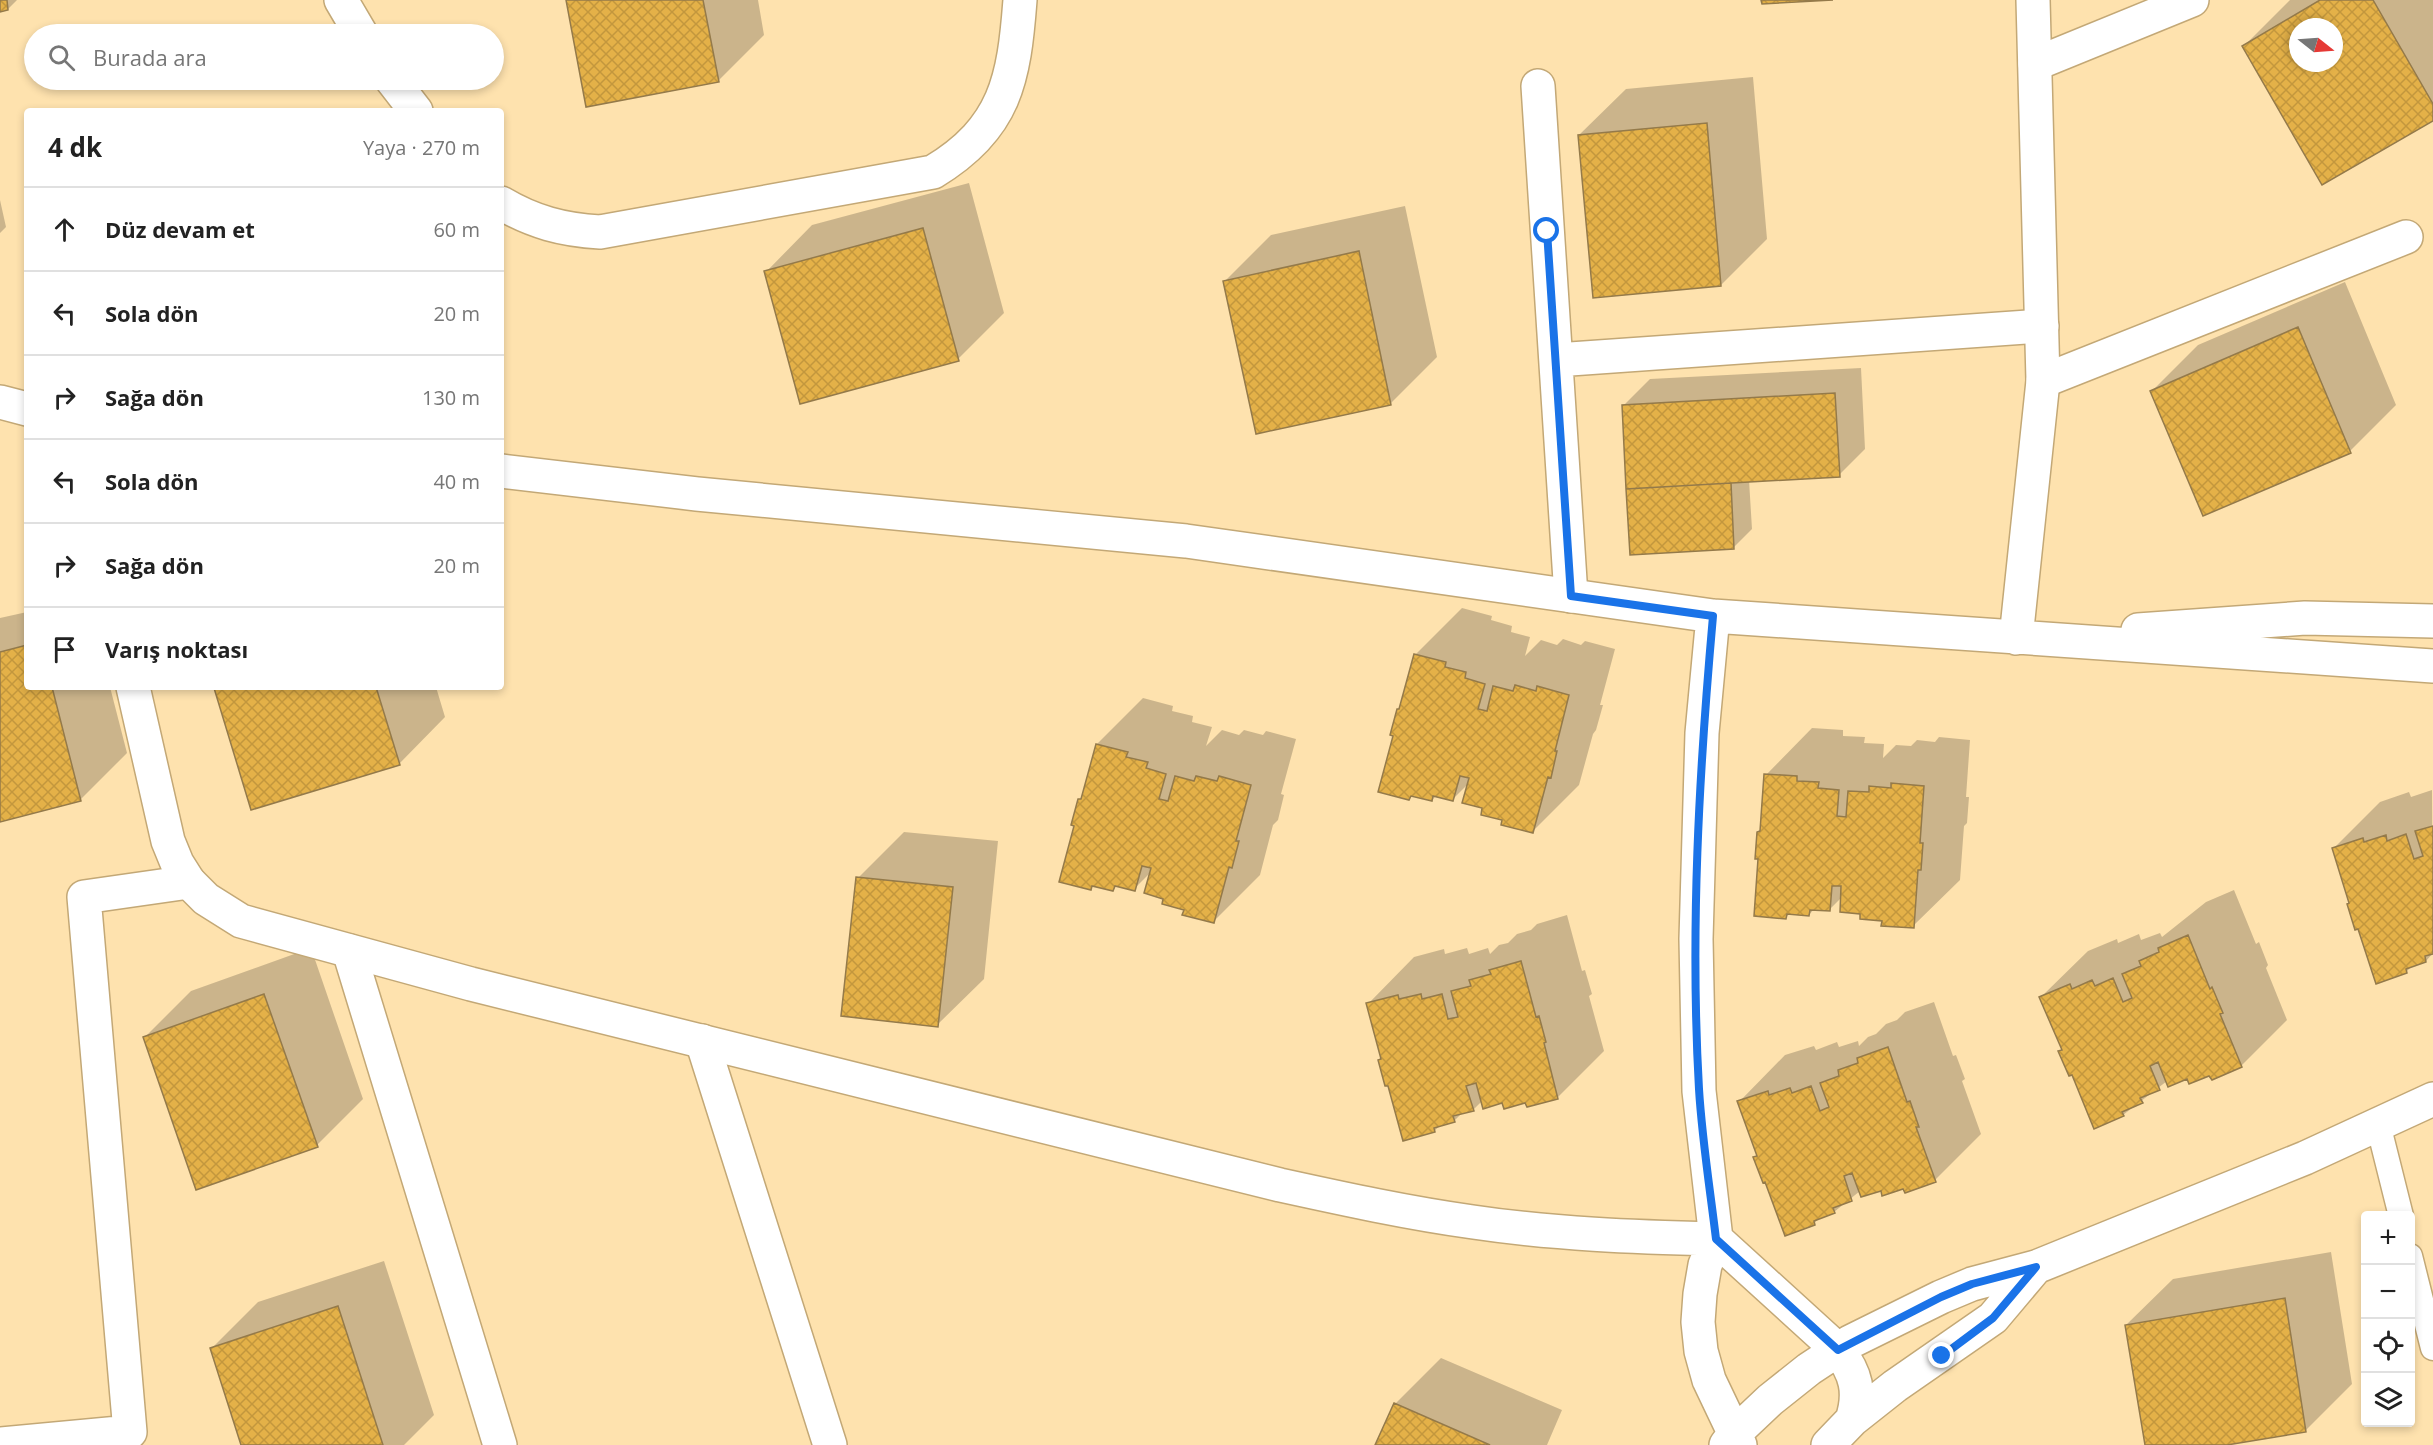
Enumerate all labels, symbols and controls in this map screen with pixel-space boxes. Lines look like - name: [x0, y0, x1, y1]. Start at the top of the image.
- north arrow: [2289, 18, 2343, 72]
- search box: [24, 24, 504, 90]
- icon: search: [45, 41, 78, 74]
- text: Burada ara: [93, 42, 207, 72]
- text: 4 dk: [48, 129, 102, 165]
- text: Yaya · 270 m: [363, 134, 480, 161]
- icon: ahead: [48, 213, 81, 246]
- text: Düz devam et: [105, 214, 255, 244]
- text: 60 m: [433, 216, 480, 243]
- route start: [1533, 217, 1559, 243]
- icon: left: [48, 297, 81, 330]
- text: Sola dön: [105, 298, 198, 328]
- text: 20 m: [433, 300, 480, 327]
- icon: right: [48, 381, 81, 414]
- text: Sağa dön: [105, 382, 204, 412]
- text: 130 m: [422, 384, 480, 411]
- icon: left: [48, 465, 81, 498]
- text: Sola dön: [105, 466, 198, 496]
- text: 40 m: [433, 468, 480, 495]
- icon: right: [48, 549, 81, 582]
- text: Sağa dön: [105, 550, 204, 580]
- text: 20 m: [433, 552, 480, 579]
- icon: arrive: [48, 633, 81, 666]
- text: Varış noktası: [105, 634, 248, 664]
- map controls: [2361, 1211, 2415, 1427]
- button: +: [2361, 1211, 2415, 1265]
- button: −: [2361, 1265, 2415, 1319]
- button: locate: [2361, 1319, 2415, 1373]
- route end: [1928, 1342, 1954, 1368]
- button: layers: [2361, 1373, 2415, 1427]

